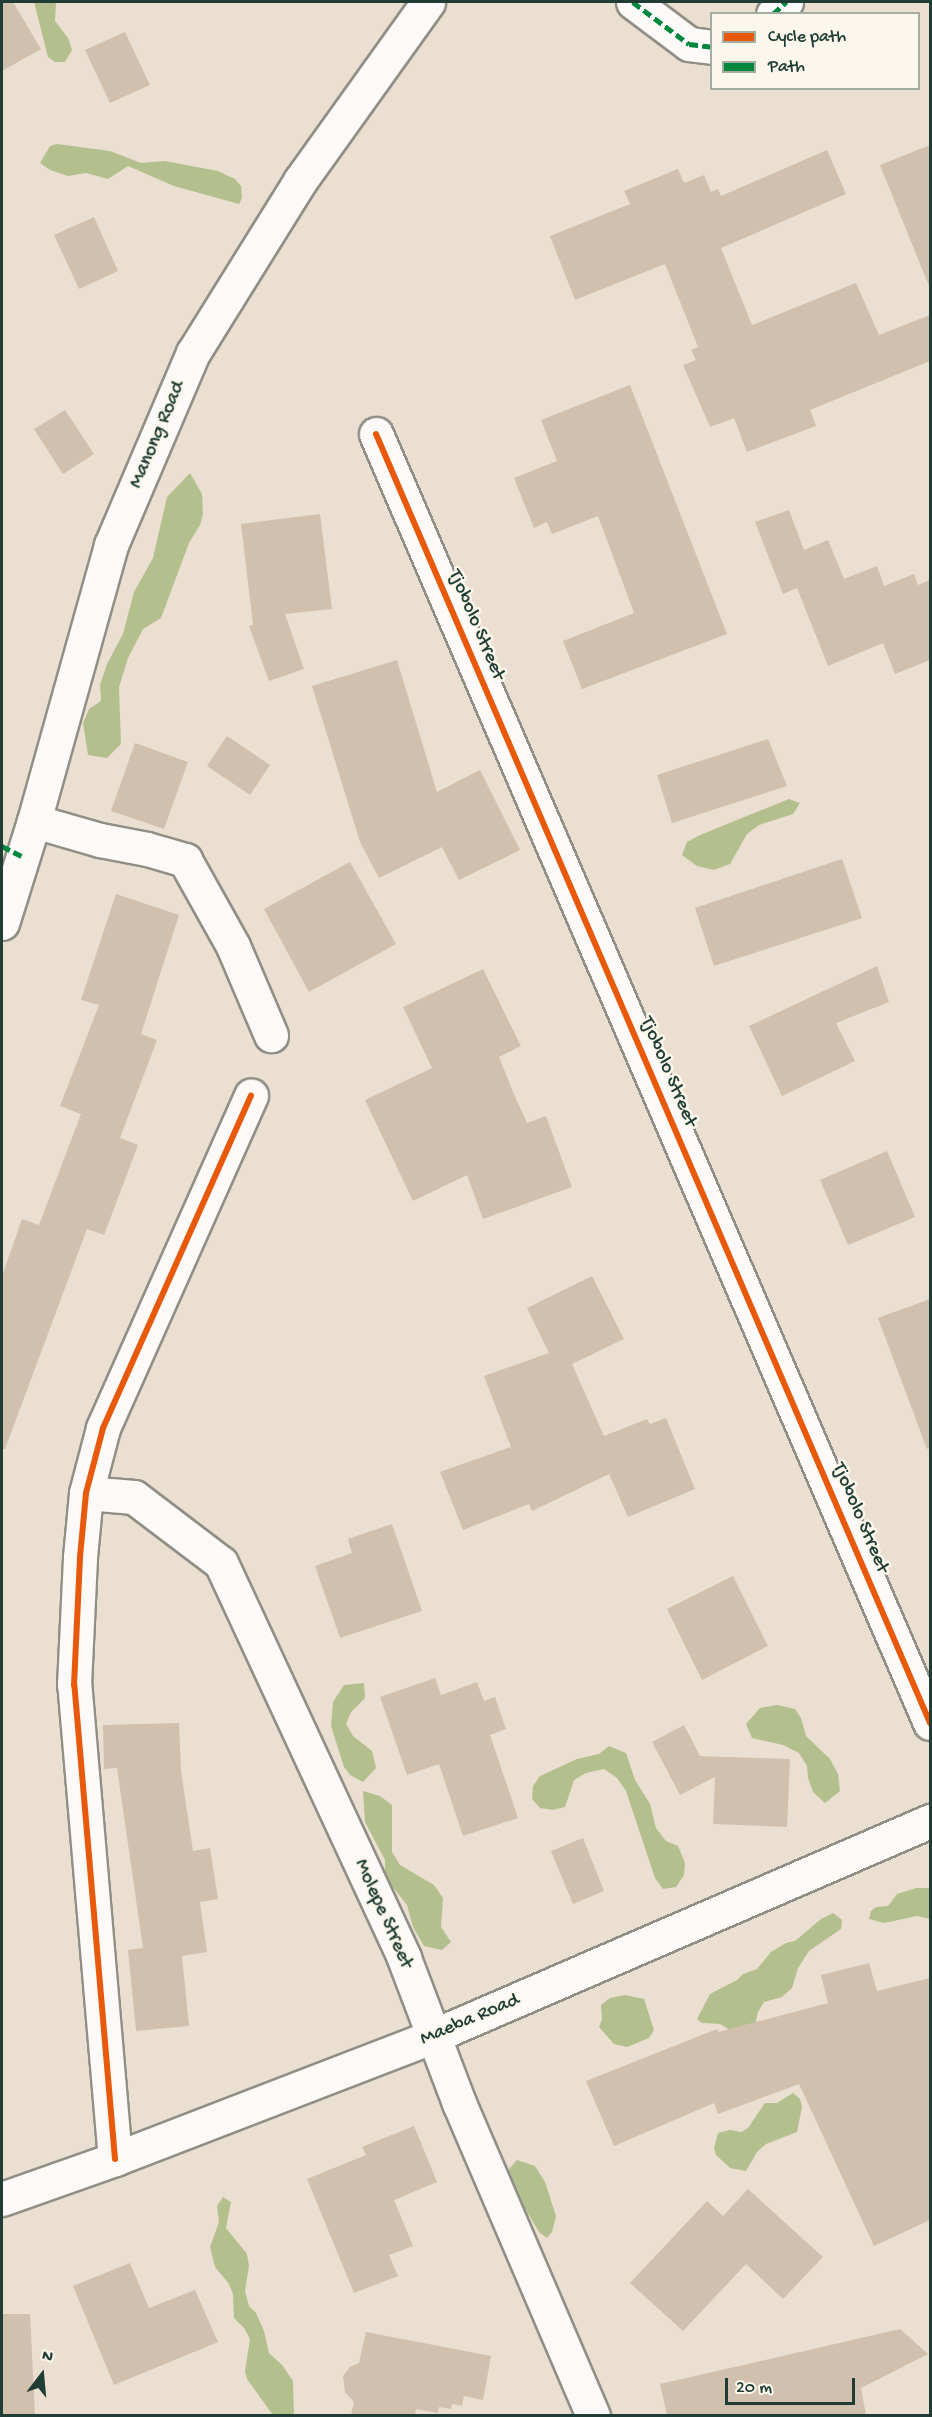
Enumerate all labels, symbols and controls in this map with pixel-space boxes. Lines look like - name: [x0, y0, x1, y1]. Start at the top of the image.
- legend: [710, 12, 920, 90]
- text: Cycle path: [768, 27, 846, 48]
- text: Path: [768, 57, 805, 78]
- street label: Manong Road: [125, 378, 191, 492]
- street label: Tjobolo Street: [442, 566, 510, 684]
- street label: Tjobolo Street: [634, 1013, 702, 1131]
- street label: Tjobolo Street: [826, 1459, 894, 1577]
- street label: Molepe Street: [348, 1856, 418, 1972]
- street label: Maeba Road: [417, 1988, 523, 2052]
- north arrow: [12, 2345, 72, 2405]
- text: N: [39, 2347, 55, 2368]
- scale bar: [728, 2366, 858, 2404]
- text: 20 m: [736, 2378, 772, 2399]

